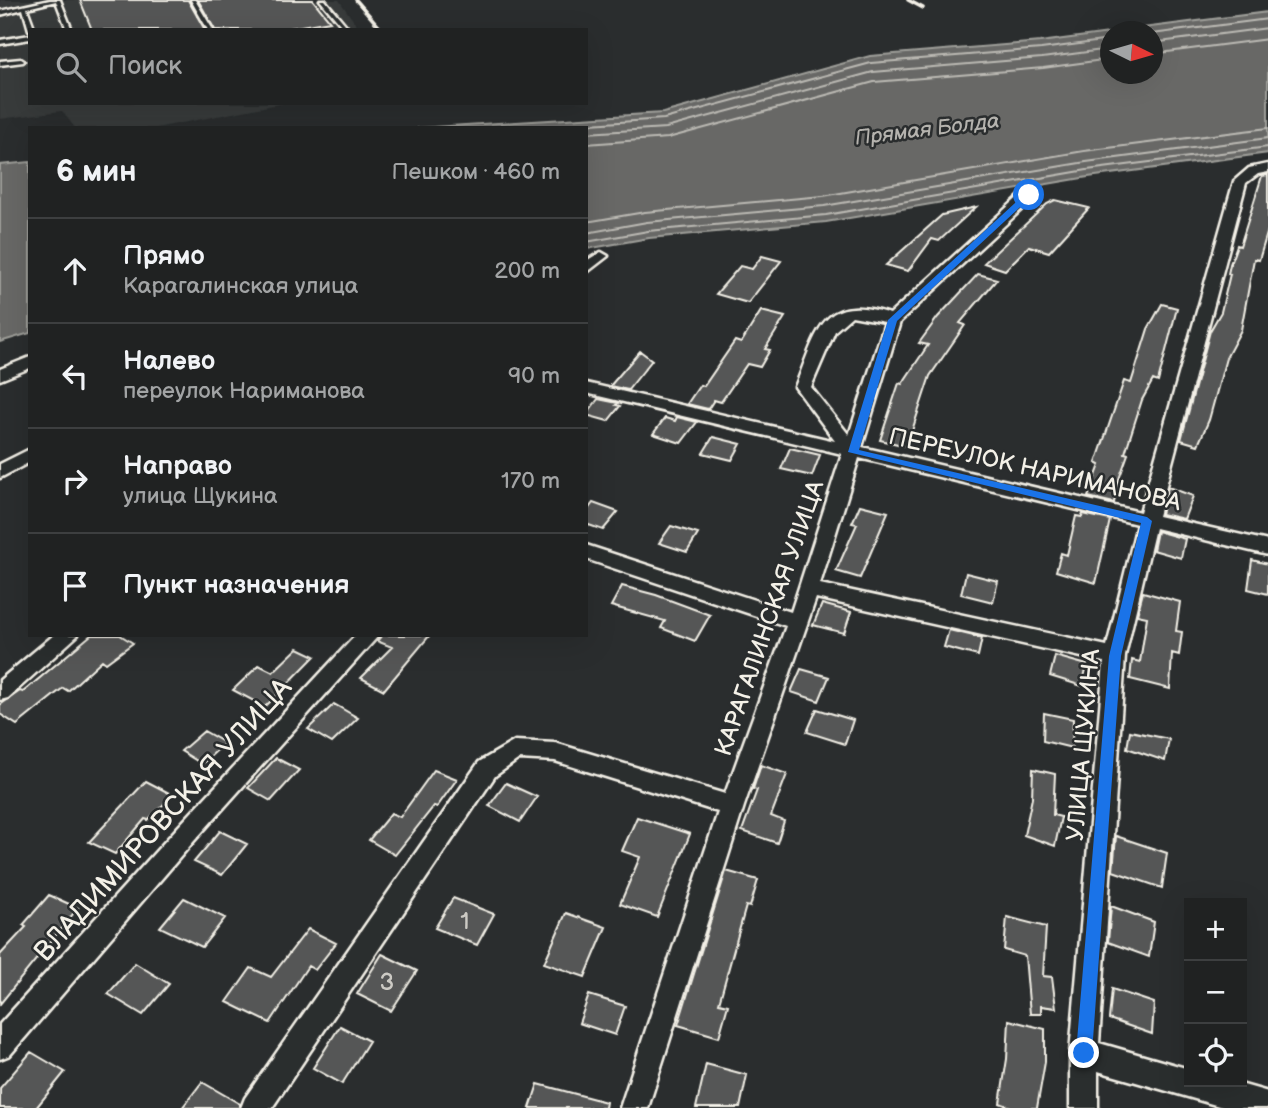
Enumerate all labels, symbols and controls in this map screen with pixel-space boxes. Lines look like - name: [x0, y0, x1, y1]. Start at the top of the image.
- north arrow: [1100, 21, 1163, 84]
- search box: [28, 28, 588, 105]
- icon: search: [52, 48, 90, 86]
- text: Поиск: [108, 51, 182, 82]
- water label: Прямая Болда: [853, 108, 1001, 151]
- text: 6 мин: [56, 154, 137, 190]
- text: Пешком · 460 m: [391, 158, 560, 186]
- route start: [1013, 179, 1044, 210]
- text: Прямо: [123, 241, 205, 272]
- icon: ahead: [56, 252, 94, 290]
- text: 200 m: [494, 257, 560, 285]
- text: Карагалинская улица: [123, 272, 358, 300]
- text: Налево: [123, 346, 215, 377]
- icon: left: [56, 357, 94, 395]
- text: 90 m: [508, 362, 560, 390]
- text: переулок Нариманова: [123, 377, 365, 405]
- street label: ПЕРЕУЛОК НАРИМАНОВА: [886, 422, 1184, 517]
- text: Направо: [123, 451, 232, 482]
- icon: right: [56, 462, 94, 500]
- text: 170 m: [501, 467, 560, 495]
- street label: КАРАГАЛИНСКАЯ УЛИЦА: [709, 476, 830, 760]
- text: улица Щукина: [123, 482, 278, 510]
- icon: arrive: [56, 567, 94, 605]
- text: Пункт назначения: [123, 570, 349, 601]
- street label: УЛИЦА ЩУКИНА: [1061, 647, 1106, 842]
- street label: ВЛАДИМИРОВСКАЯ УЛИЦА: [27, 671, 300, 968]
- map controls: [1184, 898, 1247, 1087]
- button: +: [1184, 898, 1247, 961]
- house number: 1: [460, 907, 470, 936]
- button: −: [1184, 961, 1247, 1024]
- house number: 3: [380, 968, 394, 997]
- button: locate: [1184, 1024, 1247, 1087]
- route end: [1068, 1037, 1099, 1068]

